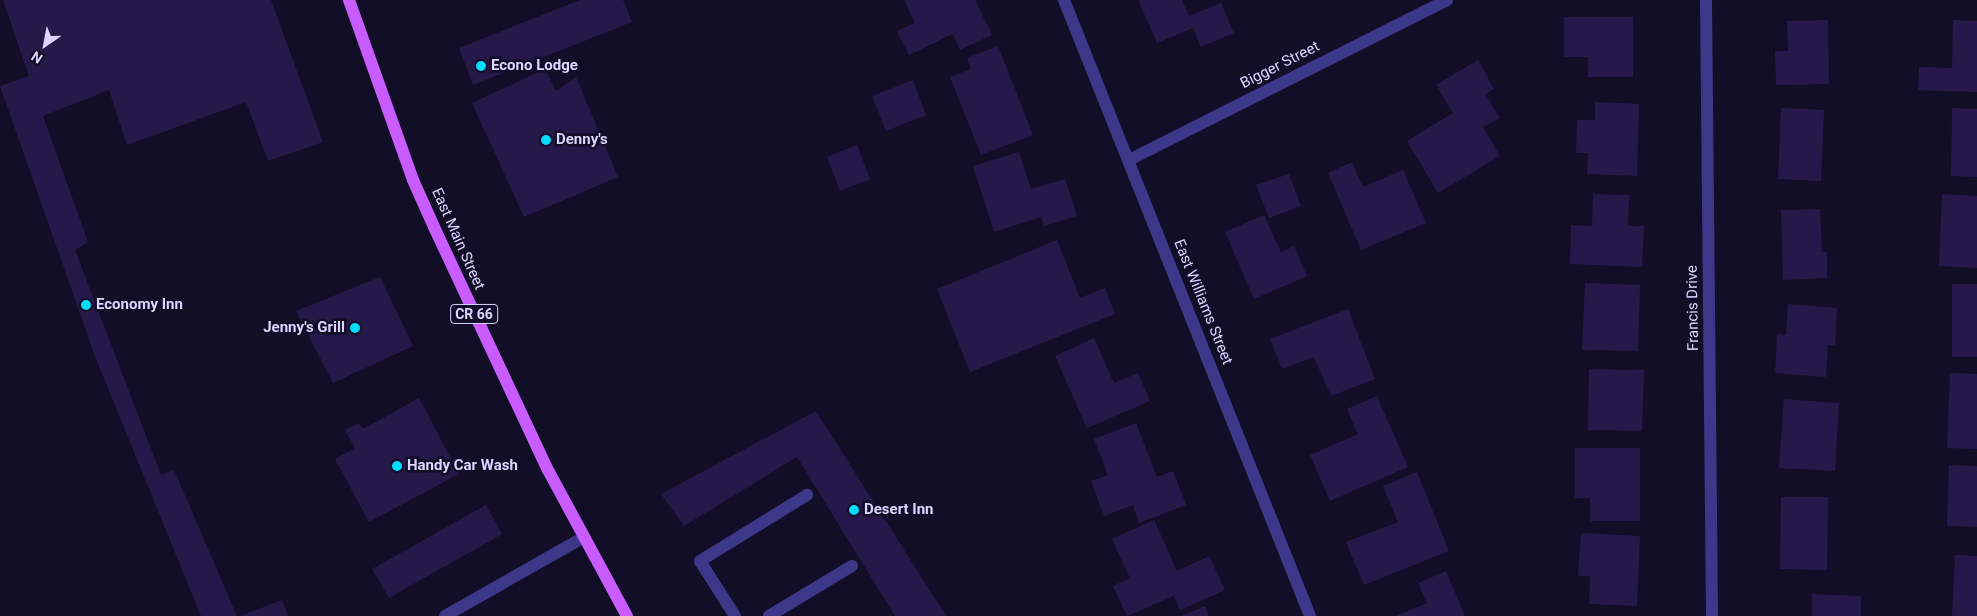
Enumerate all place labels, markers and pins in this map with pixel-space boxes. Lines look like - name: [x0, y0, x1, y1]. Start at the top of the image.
- place label: Econo Lodge: [491, 57, 578, 75]
- marker: Econo Lodge: [475, 60, 487, 72]
- place label: Denny's: [556, 131, 608, 149]
- marker: Denny's: [540, 134, 552, 146]
- place label: Economy Inn: [96, 296, 183, 314]
- marker: Economy Inn: [80, 299, 92, 311]
- place label: Jenny's Grill: [263, 319, 345, 337]
- marker: Jenny's Grill: [349, 322, 361, 334]
- place label: Handy Car Wash: [407, 457, 518, 475]
- marker: Handy Car Wash: [391, 460, 403, 472]
- place label: Desert Inn: [864, 501, 934, 519]
- marker: Desert Inn: [848, 504, 860, 516]

